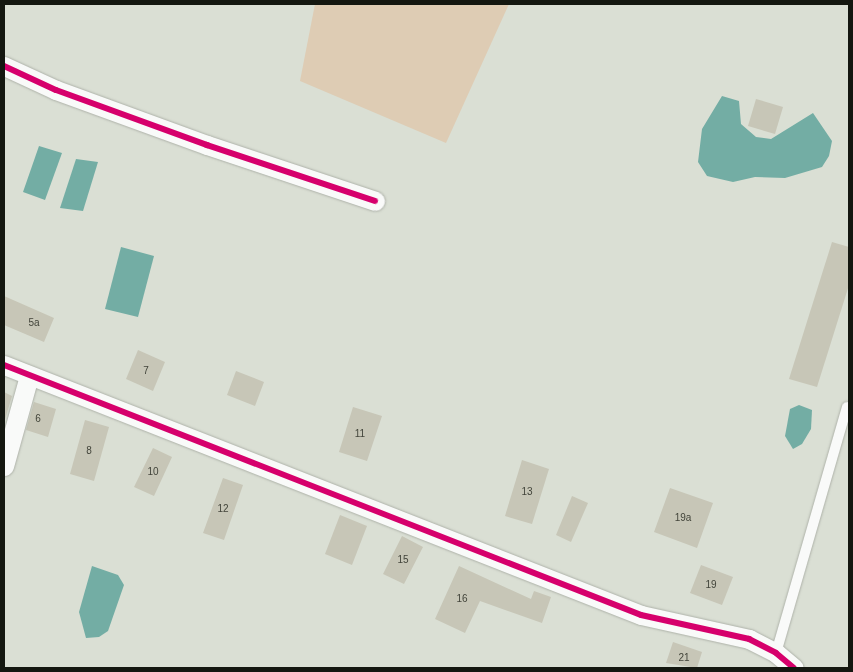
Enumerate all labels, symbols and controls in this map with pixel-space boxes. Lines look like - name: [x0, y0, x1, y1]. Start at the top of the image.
- house number: 5а: [28, 317, 40, 329]
- house number: 7: [143, 365, 149, 377]
- house number: 6: [35, 413, 41, 425]
- house number: 11: [355, 428, 365, 440]
- house number: 8: [86, 445, 92, 457]
- house number: 10: [147, 466, 159, 478]
- house number: 13: [521, 486, 533, 498]
- house number: 12: [217, 503, 229, 515]
- house number: 19а: [675, 512, 691, 524]
- house number: 15: [397, 554, 409, 566]
- house number: 19: [705, 579, 717, 591]
- house number: 16: [456, 593, 468, 605]
- house number: 21: [678, 652, 690, 664]

